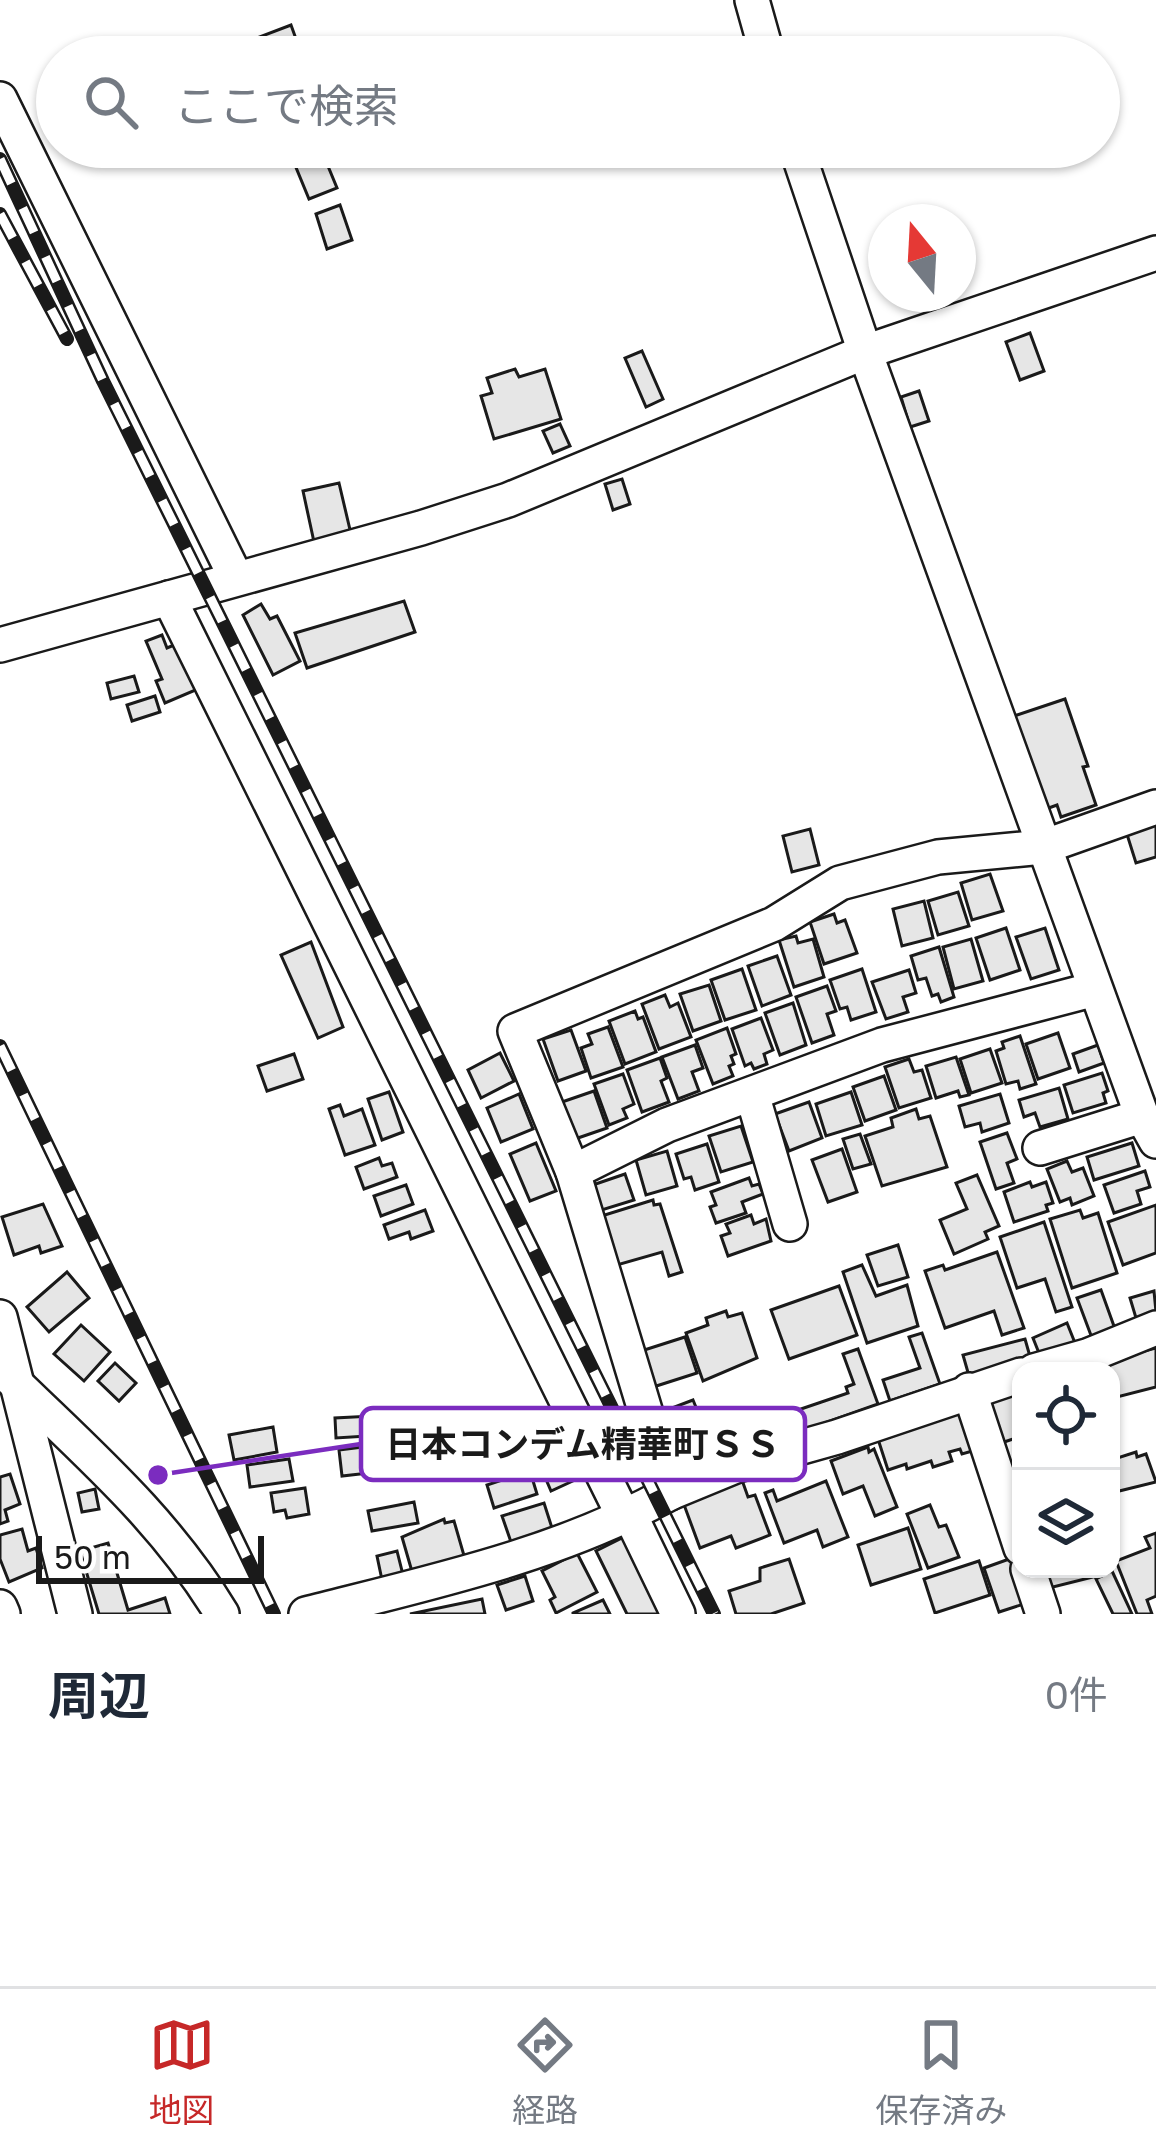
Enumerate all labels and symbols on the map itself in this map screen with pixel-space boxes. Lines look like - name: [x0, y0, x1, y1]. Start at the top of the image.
- north arrow: [868, 204, 976, 312]
- callout: 日本コンデム精華町ＳＳ: [361, 1408, 805, 1480]
- text: 日本コンデム精華町ＳＳ: [385, 1422, 781, 1465]
- scale bar: [36, 1530, 264, 1583]

